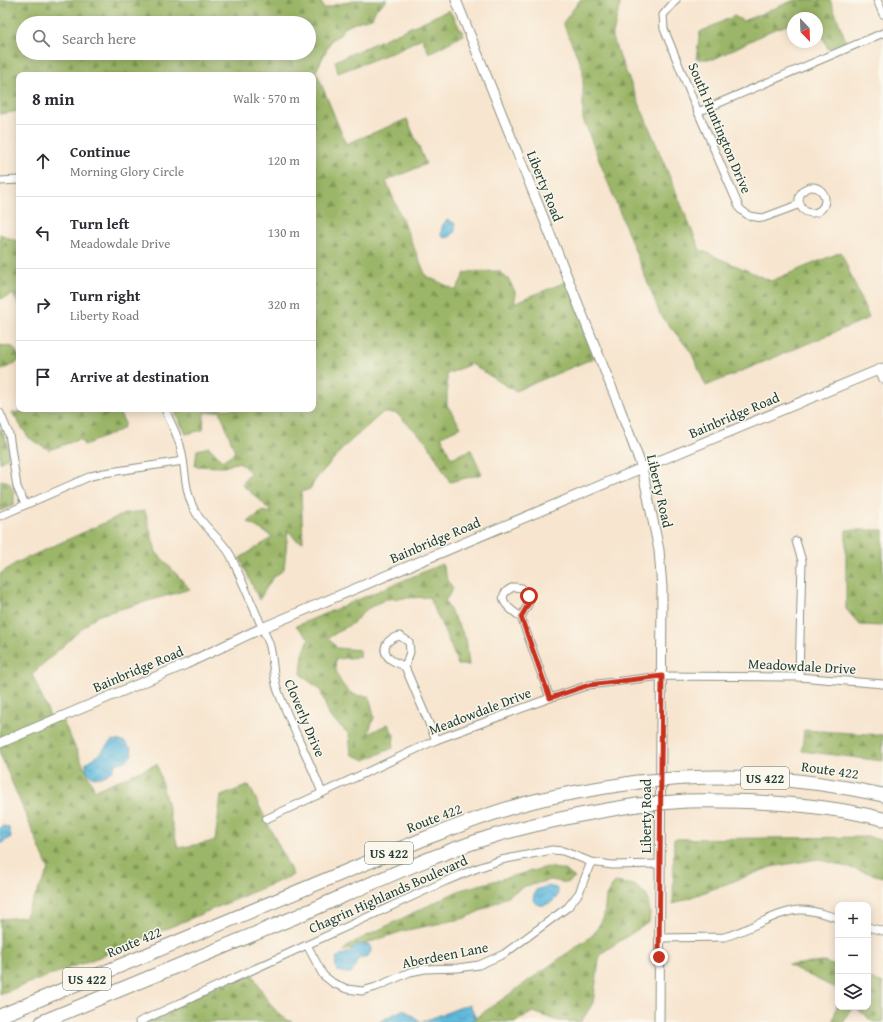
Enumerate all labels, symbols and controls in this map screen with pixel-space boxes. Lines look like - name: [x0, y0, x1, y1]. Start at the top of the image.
- north arrow: [787, 12, 823, 48]
- search box: [16, 16, 316, 60]
- icon: search: [30, 27, 52, 49]
- text: Search here: [62, 28, 136, 49]
- street label: South Huntington Drive: [683, 60, 757, 197]
- text: 8 min: [32, 86, 74, 111]
- text: Walk · 570 m: [233, 89, 300, 108]
- text: Continue: [70, 141, 131, 162]
- street label: Liberty Road: [522, 148, 568, 225]
- icon: ahead: [32, 150, 54, 172]
- text: 120 m: [268, 151, 300, 170]
- text: Morning Glory Circle: [70, 162, 184, 181]
- text: Turn left: [70, 213, 129, 234]
- icon: left: [32, 222, 54, 244]
- text: 130 m: [268, 223, 300, 242]
- text: Meadowdale Drive: [70, 234, 170, 253]
- text: Turn right: [70, 285, 141, 306]
- icon: right: [32, 294, 54, 316]
- text: 320 m: [268, 295, 300, 314]
- text: Liberty Road: [70, 306, 139, 325]
- icon: arrive: [32, 366, 54, 388]
- text: Arrive at destination: [70, 366, 209, 387]
- street label: Bainbridge Road: [686, 387, 783, 443]
- street label: Liberty Road: [642, 452, 678, 530]
- street label: Bainbridge Road: [387, 512, 484, 568]
- route start: [520, 587, 538, 605]
- street label: Bainbridge Road: [90, 641, 187, 697]
- street label: Meadowdale Drive: [748, 653, 857, 679]
- street label: Cloverly Drive: [280, 676, 331, 760]
- street label: Meadowdale Drive: [426, 682, 534, 740]
- street label: Route 422: [800, 756, 860, 784]
- road number: US 422: [741, 767, 789, 789]
- street label: Liberty Road: [636, 778, 656, 853]
- street label: Route 422: [404, 798, 464, 838]
- road number: US 422: [365, 842, 413, 864]
- street label: Chagrin Highlands Boulevard: [305, 850, 471, 938]
- map controls: [835, 902, 871, 1010]
- button: +: [835, 902, 871, 938]
- street label: Route 422: [104, 922, 164, 962]
- street label: Aberdeen Lane: [400, 937, 490, 973]
- button: −: [835, 938, 871, 974]
- route end: [650, 948, 668, 966]
- road number: US 422: [63, 968, 111, 990]
- button: layers: [835, 974, 871, 1010]

